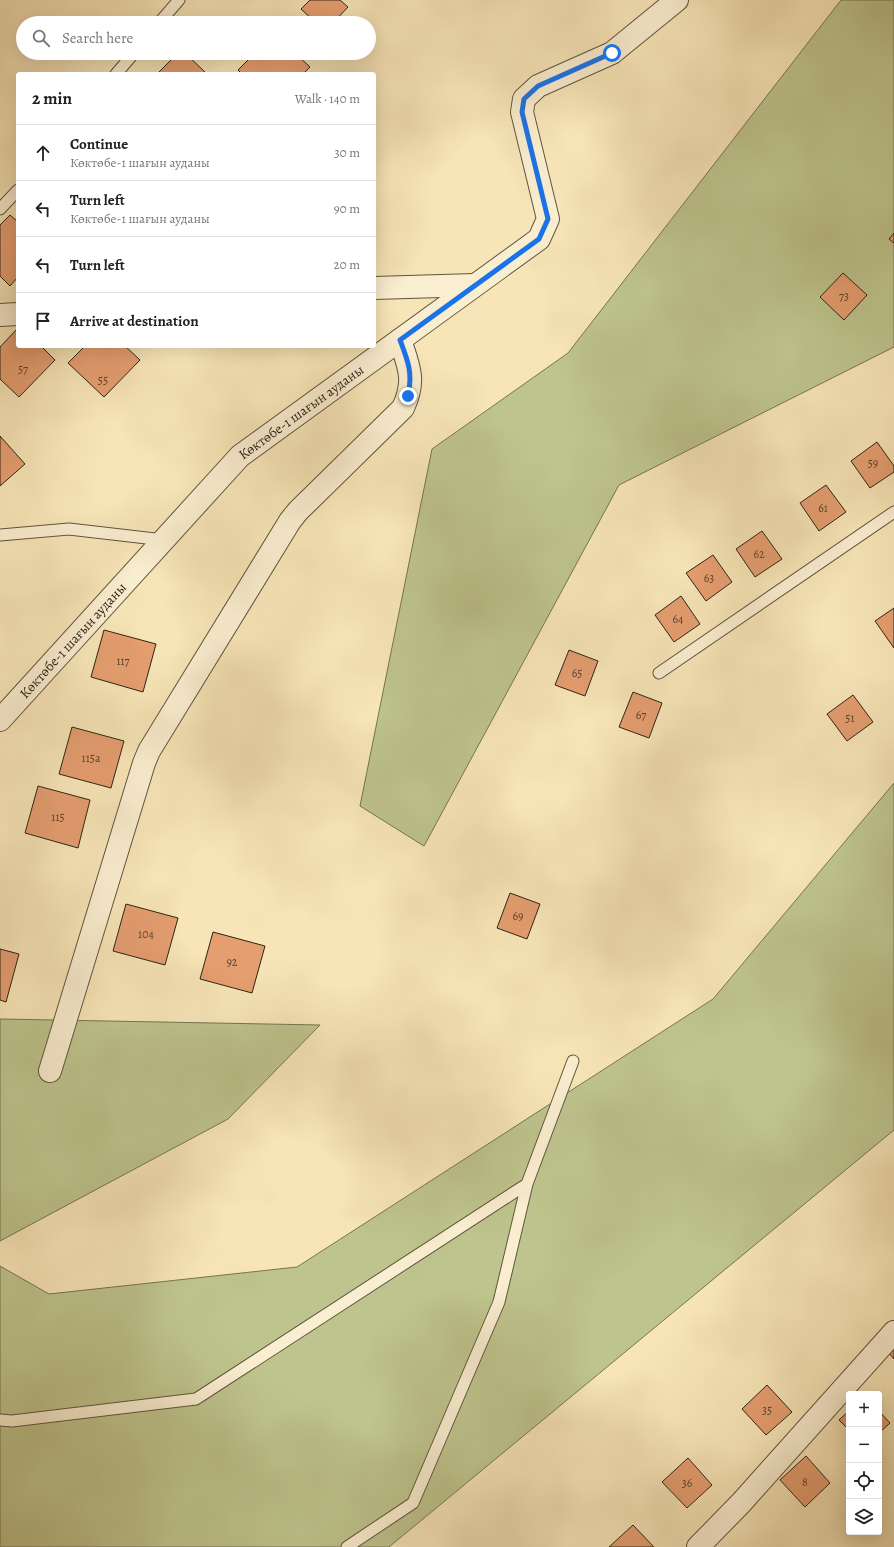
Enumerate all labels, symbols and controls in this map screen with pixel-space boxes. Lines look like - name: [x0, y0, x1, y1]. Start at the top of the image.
- search box: [16, 16, 376, 60]
- icon: search: [30, 27, 52, 49]
- text: Search here: [62, 28, 133, 48]
- route start: [603, 44, 621, 62]
- text: 2 min: [32, 87, 72, 110]
- text: Walk · 140 m: [295, 90, 360, 107]
- text: Continue: [70, 134, 128, 154]
- icon: ahead: [32, 142, 54, 164]
- text: 30 m: [334, 144, 360, 161]
- text: Көктөбе-1 шағын ауданы: [70, 154, 210, 171]
- text: Turn left: [70, 190, 125, 210]
- icon: left: [32, 198, 54, 220]
- text: 90 m: [334, 200, 360, 217]
- text: Көктөбе-1 шағын ауданы: [70, 210, 210, 227]
- icon: left: [32, 254, 54, 276]
- text: Turn left: [70, 255, 125, 275]
- text: 20 m: [334, 256, 360, 273]
- house number: 73: [839, 288, 849, 304]
- icon: arrive: [32, 310, 54, 332]
- text: Arrive at destination: [70, 311, 199, 331]
- street label: Көктөбе-1 шағын ауданы: [235, 360, 368, 464]
- house number: 57: [18, 361, 29, 377]
- house number: 55: [98, 372, 108, 388]
- route end: [399, 387, 417, 405]
- house number: 59: [868, 455, 878, 471]
- house number: 61: [818, 500, 828, 516]
- house number: 62: [753, 546, 765, 562]
- house number: 63: [704, 570, 714, 586]
- street label: Көктөбе-1 шағын ауданы: [15, 578, 131, 703]
- house number: 64: [673, 611, 684, 627]
- house number: 117: [116, 653, 131, 669]
- house number: 65: [572, 665, 582, 681]
- house number: 67: [636, 707, 647, 723]
- house number: 51: [845, 710, 855, 726]
- house number: 115а: [82, 750, 101, 766]
- house number: 115: [51, 809, 65, 825]
- house number: 69: [512, 908, 524, 924]
- house number: 104: [138, 926, 155, 942]
- house number: 92: [226, 954, 238, 970]
- map controls: [846, 1391, 882, 1535]
- button: +: [846, 1391, 882, 1427]
- house number: 35: [762, 1402, 772, 1418]
- button: −: [846, 1427, 882, 1463]
- button: locate: [846, 1463, 882, 1499]
- house number: 8: [802, 1474, 808, 1490]
- house number: 36: [682, 1475, 693, 1491]
- button: layers: [846, 1499, 882, 1535]

